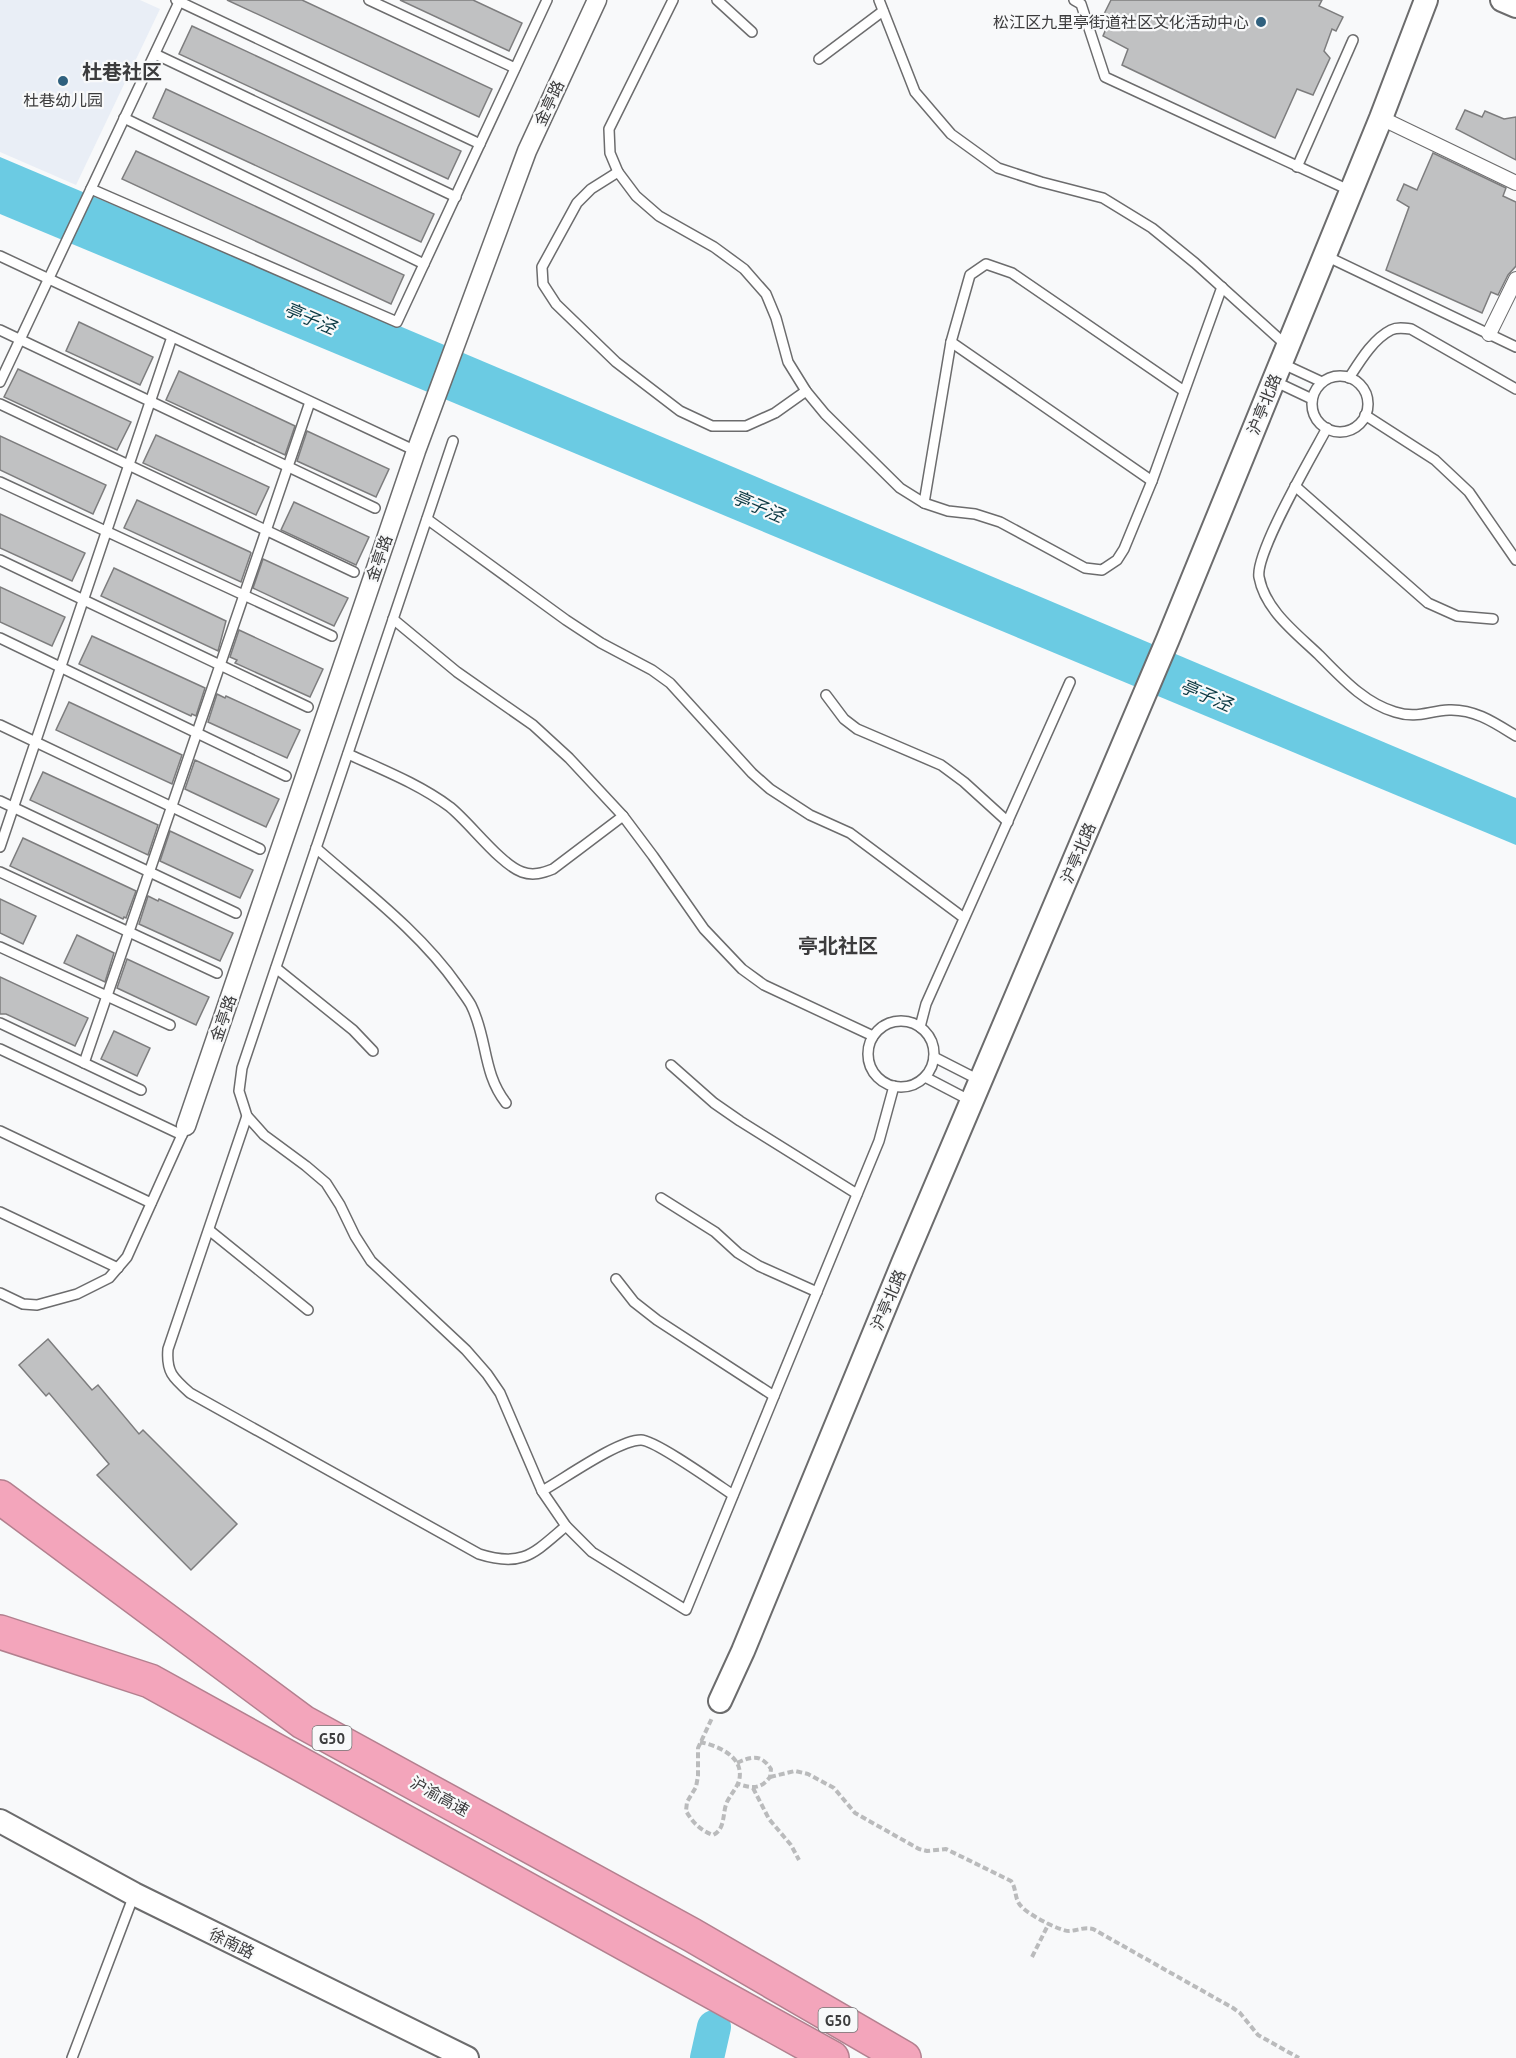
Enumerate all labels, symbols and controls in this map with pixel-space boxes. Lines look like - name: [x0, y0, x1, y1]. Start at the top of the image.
- place label: 松江区九里亭街道社区文化活动中心: [993, 12, 1249, 32]
- marker: 松江区九里亭街道社区文化活动中心: [1254, 15, 1268, 29]
- district label: 杜巷社区: [82, 59, 162, 85]
- marker: 杜巷幼儿园: [56, 74, 70, 88]
- street label: 金亭路: [530, 77, 568, 129]
- place label: 杜巷幼儿园: [23, 90, 103, 110]
- water label: 亭子泾: [281, 297, 341, 340]
- street label: 沪亭北路: [1243, 371, 1285, 437]
- water label: 亭子泾: [729, 485, 789, 528]
- street label: 金亭路: [362, 532, 396, 584]
- water label: 亭子泾: [1177, 674, 1237, 717]
- street label: 沪亭北路: [1056, 820, 1100, 886]
- district label: 亭北社区: [798, 933, 878, 959]
- street label: 金亭路: [206, 992, 240, 1044]
- street label: 沪亭北路: [866, 1267, 910, 1333]
- road number: G50: [312, 1726, 352, 1750]
- street label: 沪渝高速: [407, 1772, 473, 1820]
- street label: 徐南路: [206, 1923, 258, 1963]
- road number: G50: [818, 2008, 858, 2032]

